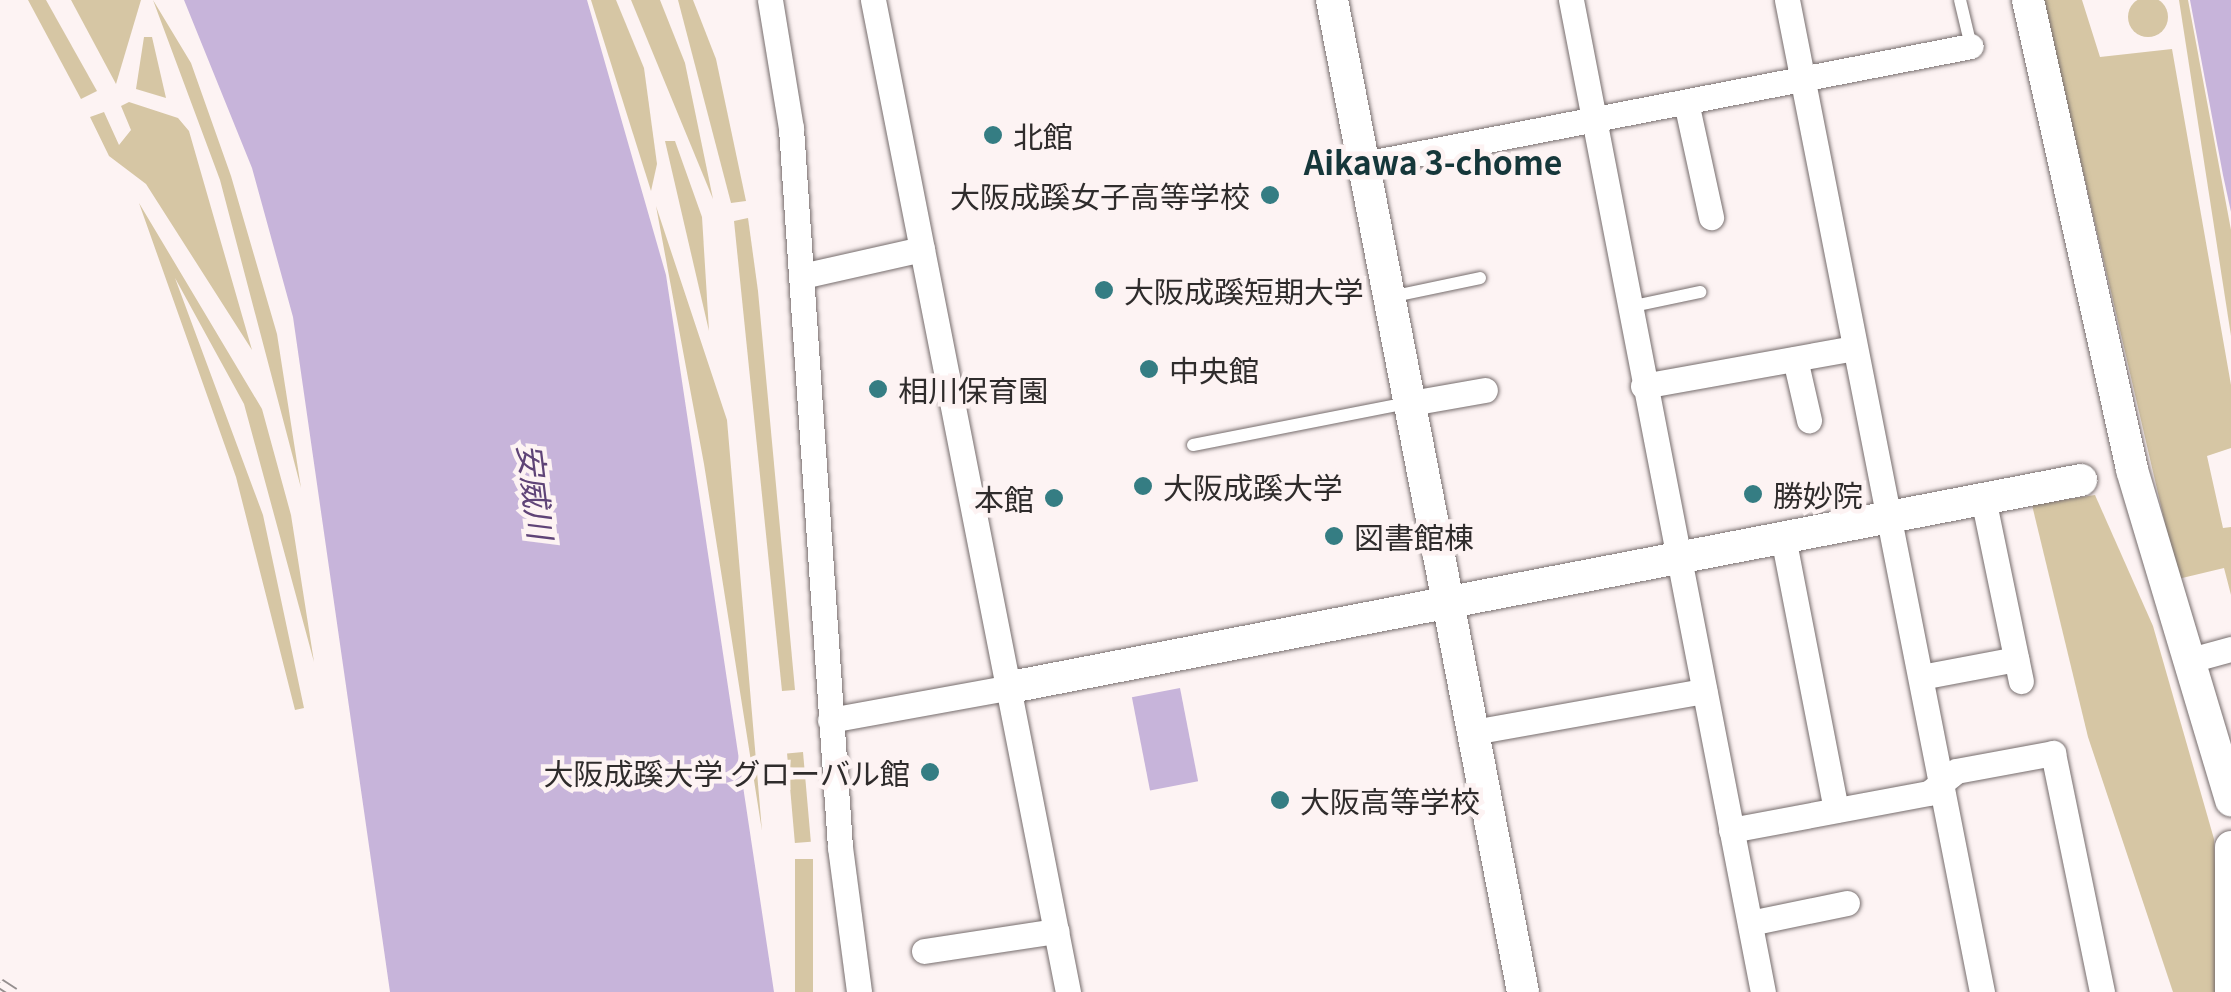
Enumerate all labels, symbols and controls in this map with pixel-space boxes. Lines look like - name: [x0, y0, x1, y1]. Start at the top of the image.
- place label: 北館: [1013, 117, 1073, 153]
- marker: 北館: [982, 124, 1004, 146]
- district label: Aikawa 3-chome: [1304, 142, 1562, 180]
- place label: 大阪成蹊女子高等学校: [950, 177, 1250, 213]
- marker: 大阪成蹊女子高等学校: [1259, 184, 1281, 206]
- place label: 大阪成蹊短期大学: [1124, 272, 1364, 308]
- marker: 大阪成蹊短期大学: [1093, 279, 1115, 301]
- place label: 中央館: [1169, 351, 1259, 387]
- marker: 中央館: [1138, 358, 1160, 380]
- place label: 相川保育園: [898, 371, 1048, 407]
- marker: 相川保育園: [867, 378, 889, 400]
- water label: 安威川: [512, 441, 562, 541]
- place label: 大阪成蹊大学: [1163, 468, 1343, 504]
- marker: 大阪成蹊大学: [1132, 475, 1154, 497]
- place label: 勝妙院: [1773, 476, 1863, 512]
- place label: 本館: [974, 480, 1034, 516]
- marker: 勝妙院: [1742, 483, 1764, 505]
- marker: 本館: [1043, 487, 1065, 509]
- place label: 図書館棟: [1354, 518, 1474, 554]
- marker: 図書館棟: [1323, 525, 1345, 547]
- place label: 大阪成蹊大学 グローバル館: [543, 754, 910, 790]
- marker: 大阪成蹊大学 グローバル館: [919, 761, 941, 783]
- place label: 大阪高等学校: [1300, 782, 1480, 818]
- marker: 大阪高等学校: [1269, 789, 1291, 811]

